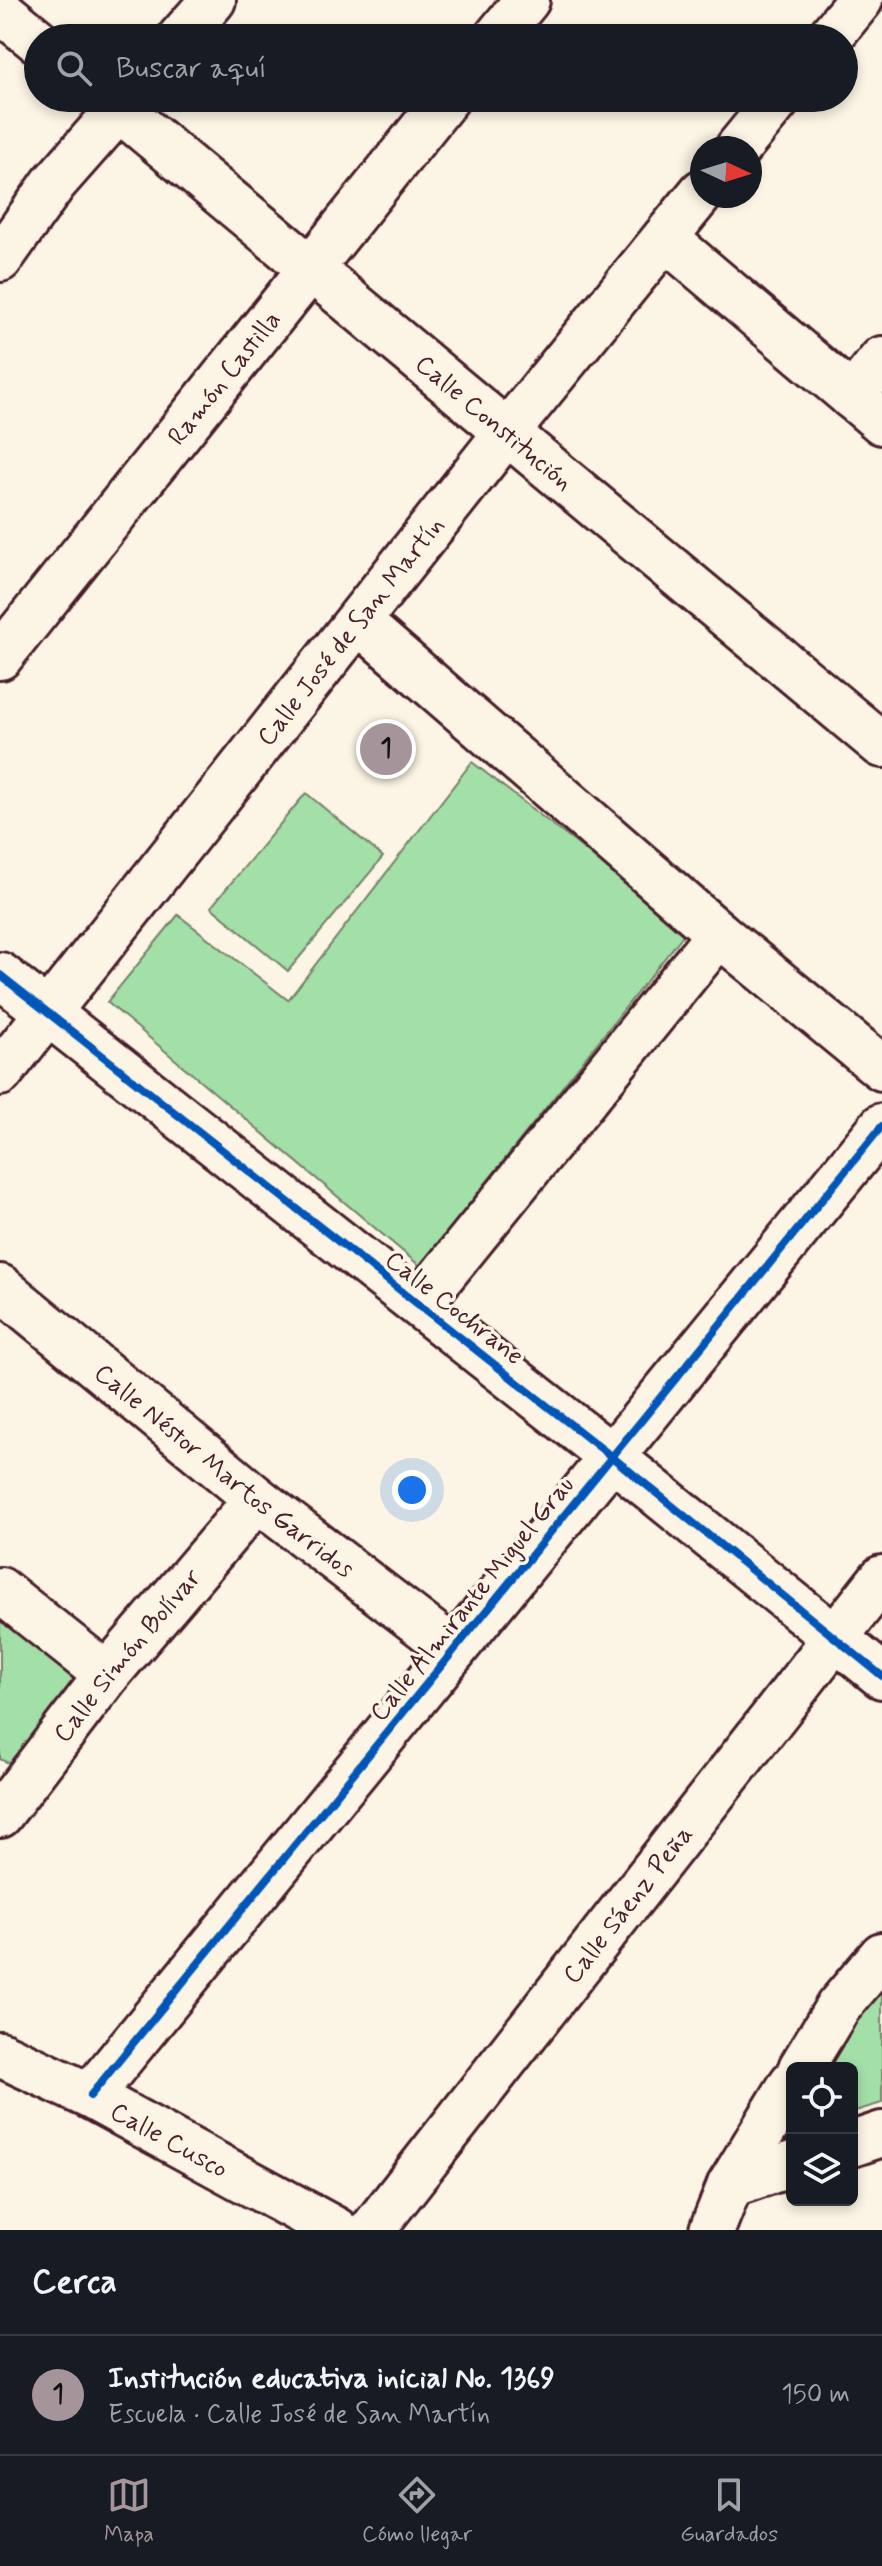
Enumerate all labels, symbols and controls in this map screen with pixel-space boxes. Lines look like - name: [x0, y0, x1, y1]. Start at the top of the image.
- search box: [24, 24, 858, 112]
- icon: search: [52, 46, 96, 90]
- text: Buscar aquí: [116, 49, 267, 88]
- north arrow: [690, 136, 762, 208]
- street label: Ramón Castilla: [161, 304, 289, 453]
- street label: Calle Constitución: [407, 348, 579, 499]
- street label: Calle José de San Martín: [250, 510, 453, 754]
- pin: 1: [360, 719, 412, 779]
- street label: Calle Cochrane: [377, 1244, 530, 1374]
- street label: Calle Néstor Martos Garridos: [86, 1357, 361, 1587]
- street label: Calle Almirante Miguel Grau: [363, 1469, 582, 1729]
- your location: [392, 1470, 432, 1510]
- street label: Calle Simón Bolívar: [47, 1562, 210, 1750]
- street label: Calle Sáenz Peña: [556, 1819, 701, 1991]
- map controls: [786, 2062, 858, 2206]
- button: locate: [786, 2062, 858, 2134]
- street label: Calle Cusco: [104, 2095, 234, 2187]
- button: layers: [786, 2134, 858, 2206]
- text: Cerca: [32, 2260, 117, 2305]
- text: Institución educativa inicial No. 1369: [108, 2359, 555, 2398]
- text: 1: [52, 2378, 64, 2412]
- text: 150 m: [781, 2378, 850, 2412]
- text: Escuela · Calle José de San Martín: [108, 2398, 490, 2432]
- tab: Mapa: [104, 2473, 154, 2549]
- tab: Cómo llegar: [362, 2473, 472, 2549]
- tab: Guardados: [680, 2473, 778, 2549]

